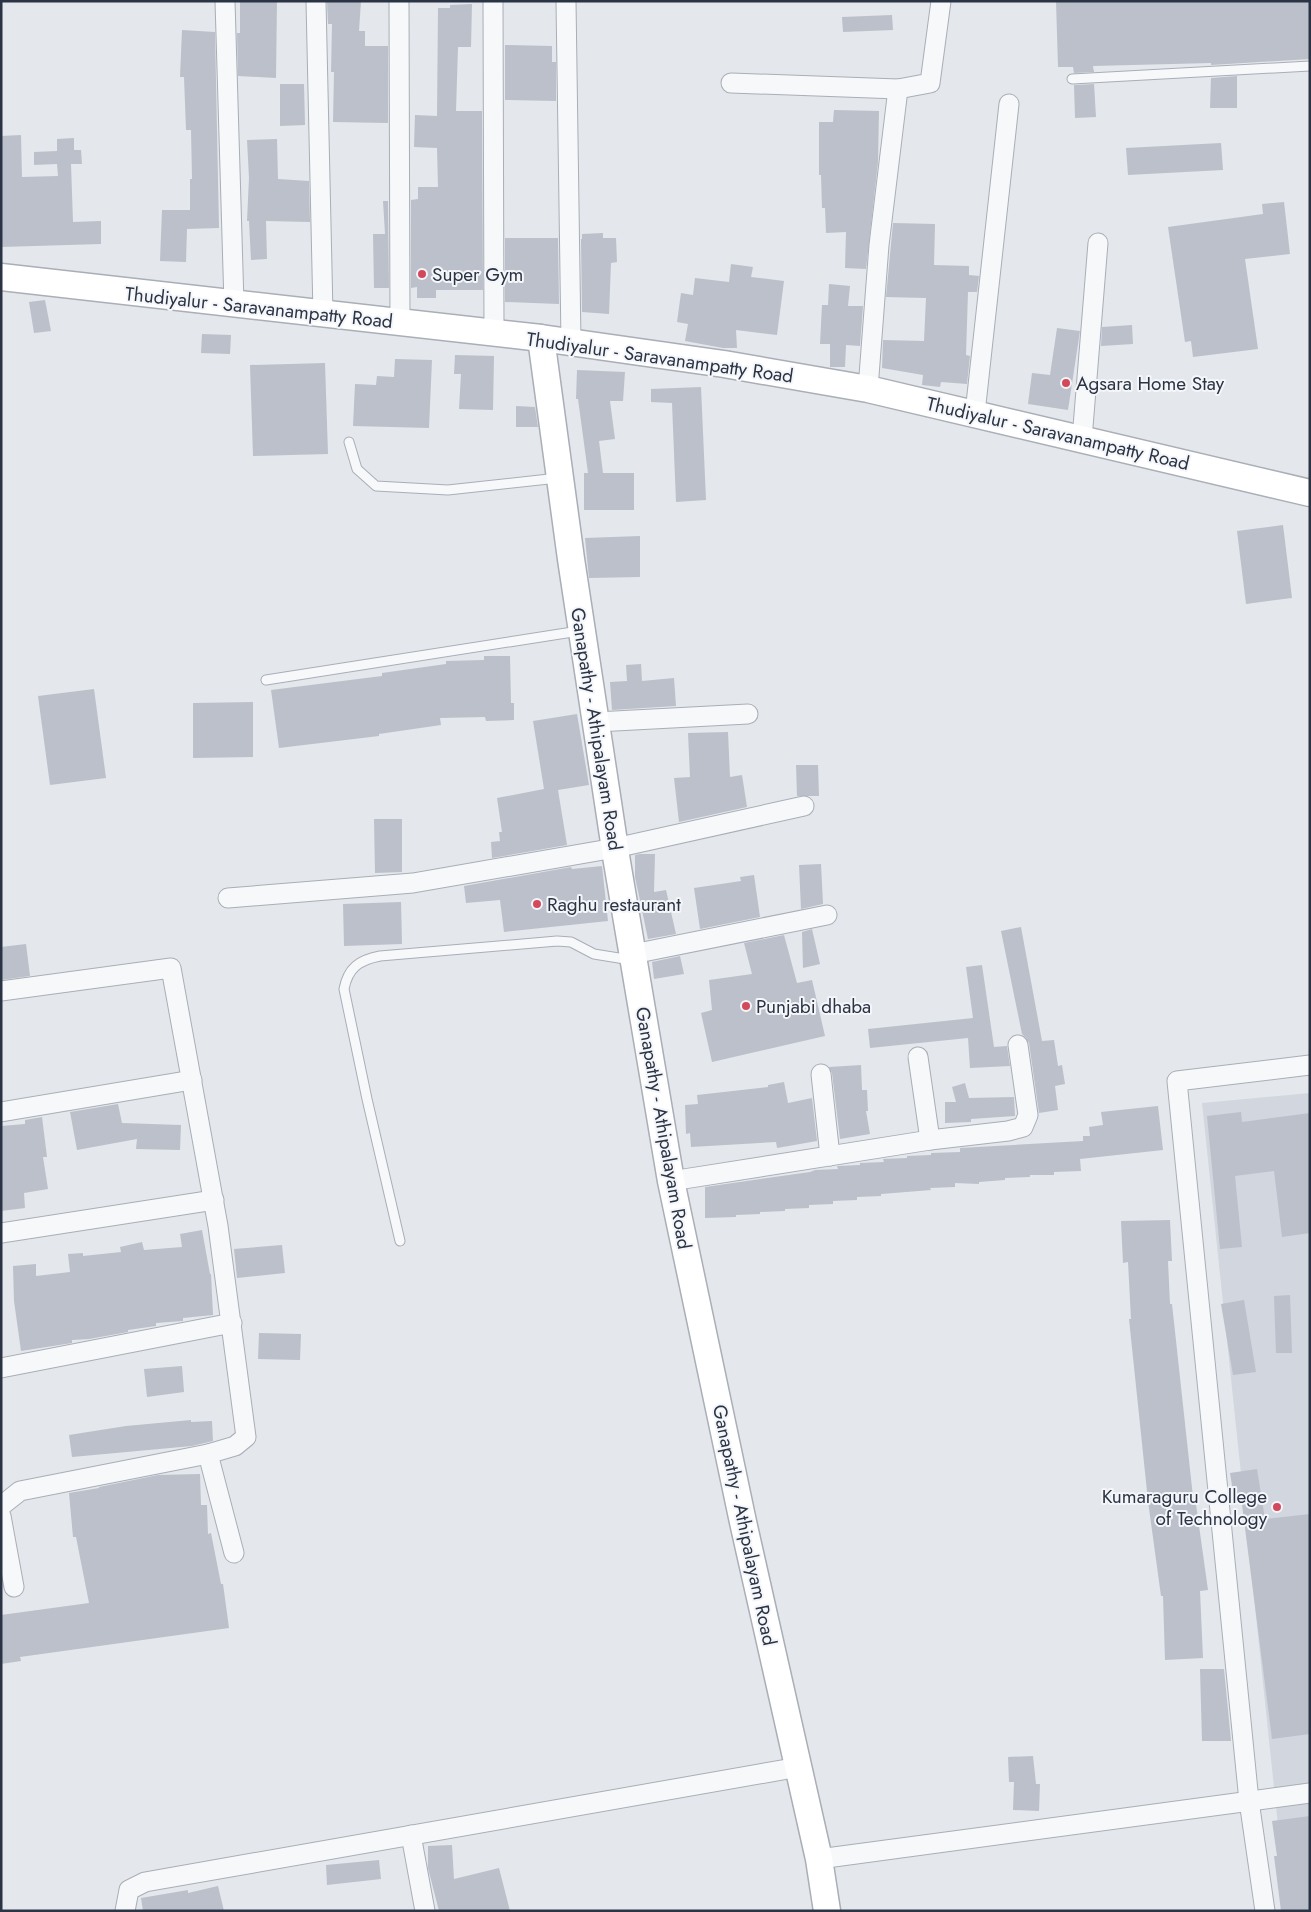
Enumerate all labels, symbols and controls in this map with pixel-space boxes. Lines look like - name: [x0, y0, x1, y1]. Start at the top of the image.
- place label: Super Gym: [432, 261, 523, 288]
- marker: Super Gym: [416, 268, 428, 280]
- street label: Thudiyalur - Saravanampatty Road: [124, 280, 394, 335]
- street label: Thudiyalur - Saravanampatty Road: [525, 325, 795, 390]
- place label: Agsara Home Stay: [1076, 370, 1225, 397]
- marker: Agsara Home Stay: [1060, 377, 1072, 389]
- street label: Thudiyalur - Saravanampatty Road: [924, 390, 1192, 477]
- street label: Ganapathy - Athipalayam Road: [564, 606, 629, 852]
- place label: Raghu restaurant: [547, 891, 681, 918]
- marker: Raghu restaurant: [531, 898, 543, 910]
- place label: Punjabi dhaba: [756, 993, 871, 1020]
- marker: Punjabi dhaba: [740, 1000, 752, 1012]
- street label: Ganapathy - Athipalayam Road: [629, 1005, 698, 1251]
- street label: Ganapathy - Athipalayam Road: [706, 1402, 783, 1648]
- place label: Kumaraguru College of Technology: [1102, 1483, 1268, 1532]
- marker: Kumaraguru College of Technology: [1271, 1501, 1283, 1513]

